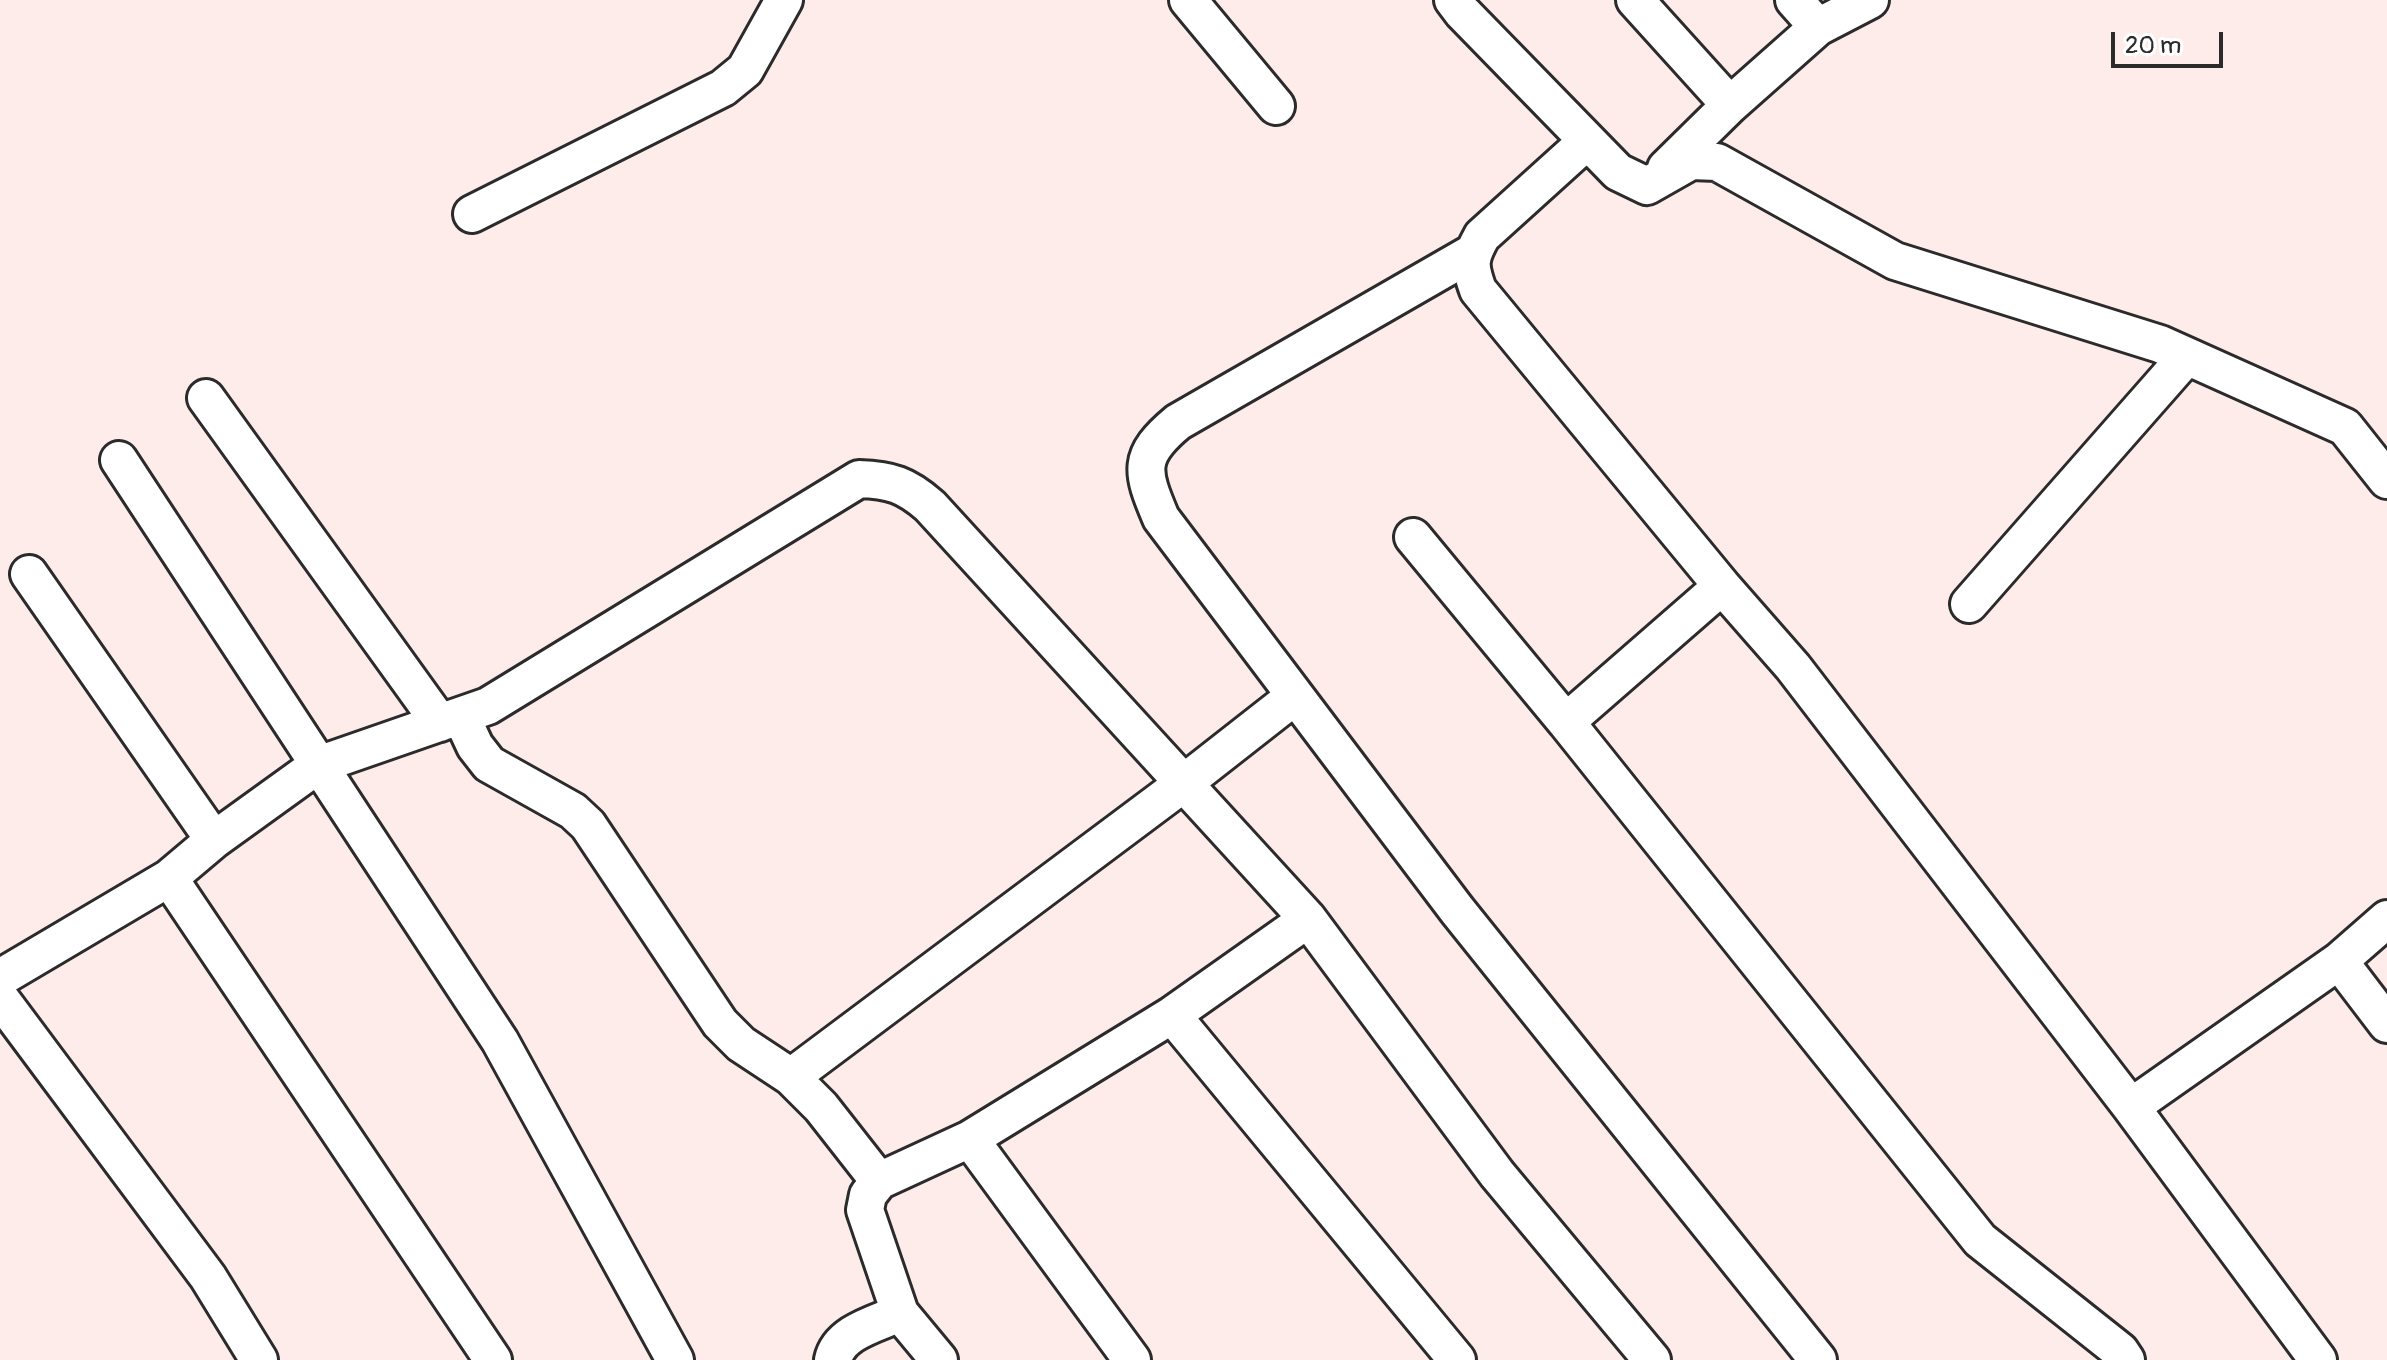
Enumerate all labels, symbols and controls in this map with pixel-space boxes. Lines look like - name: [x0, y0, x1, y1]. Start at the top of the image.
- scale bar: [2115, 16, 2227, 66]
- text: 20 m: [2125, 31, 2181, 60]

